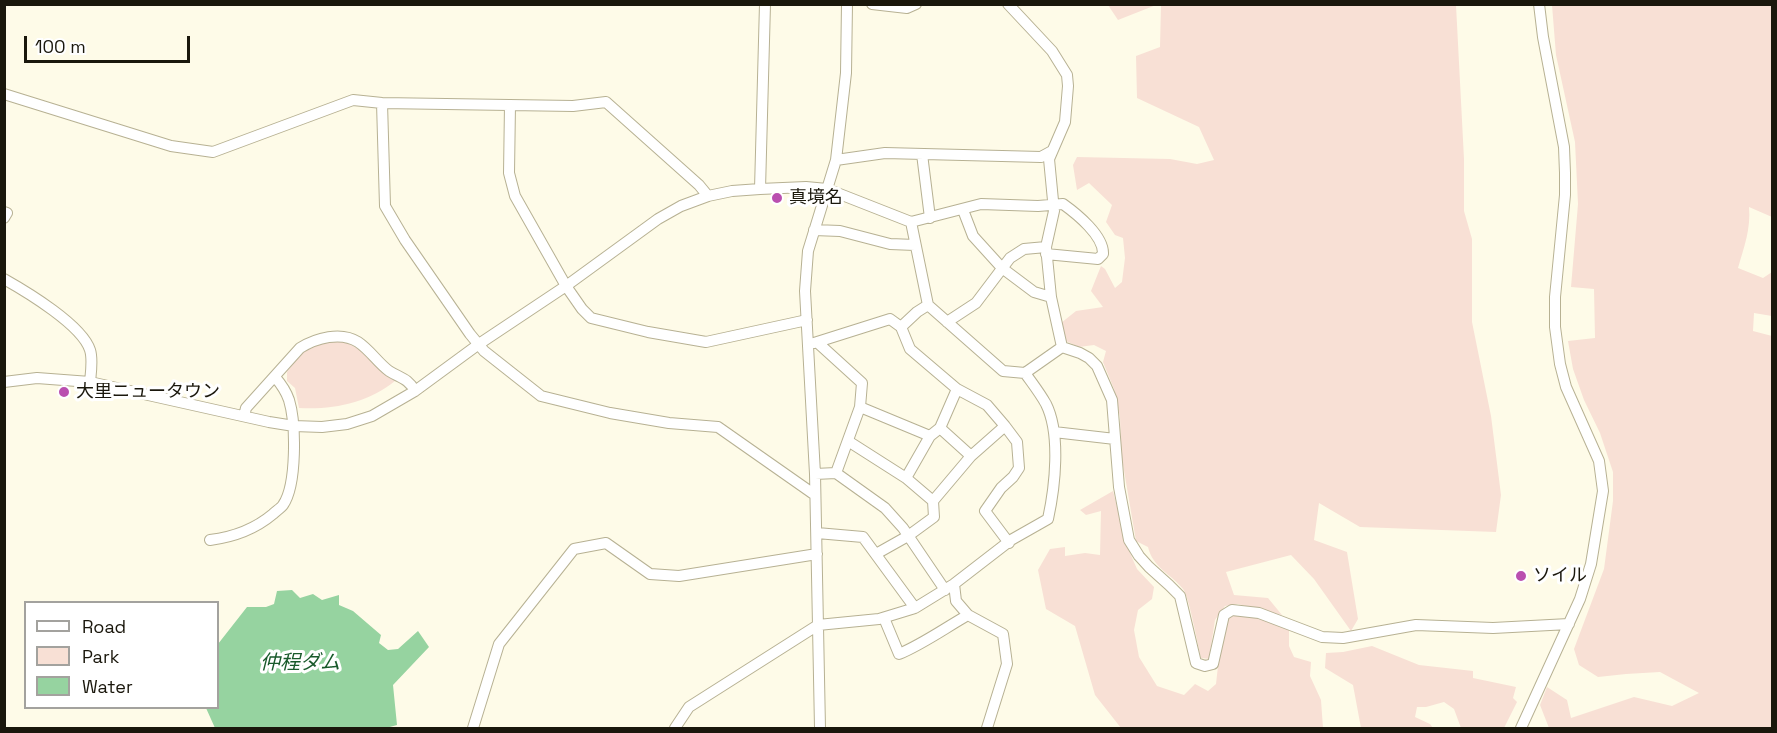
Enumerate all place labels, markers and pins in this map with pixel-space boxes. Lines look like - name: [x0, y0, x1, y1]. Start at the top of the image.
- place label: 真境名: [789, 187, 843, 209]
- marker: 真境名: [770, 191, 784, 205]
- place label: 大里ニュータウン: [76, 381, 220, 403]
- marker: 大里ニュータウン: [57, 385, 71, 399]
- place label: ソイル: [1533, 565, 1587, 587]
- marker: ソイル: [1514, 569, 1528, 583]

